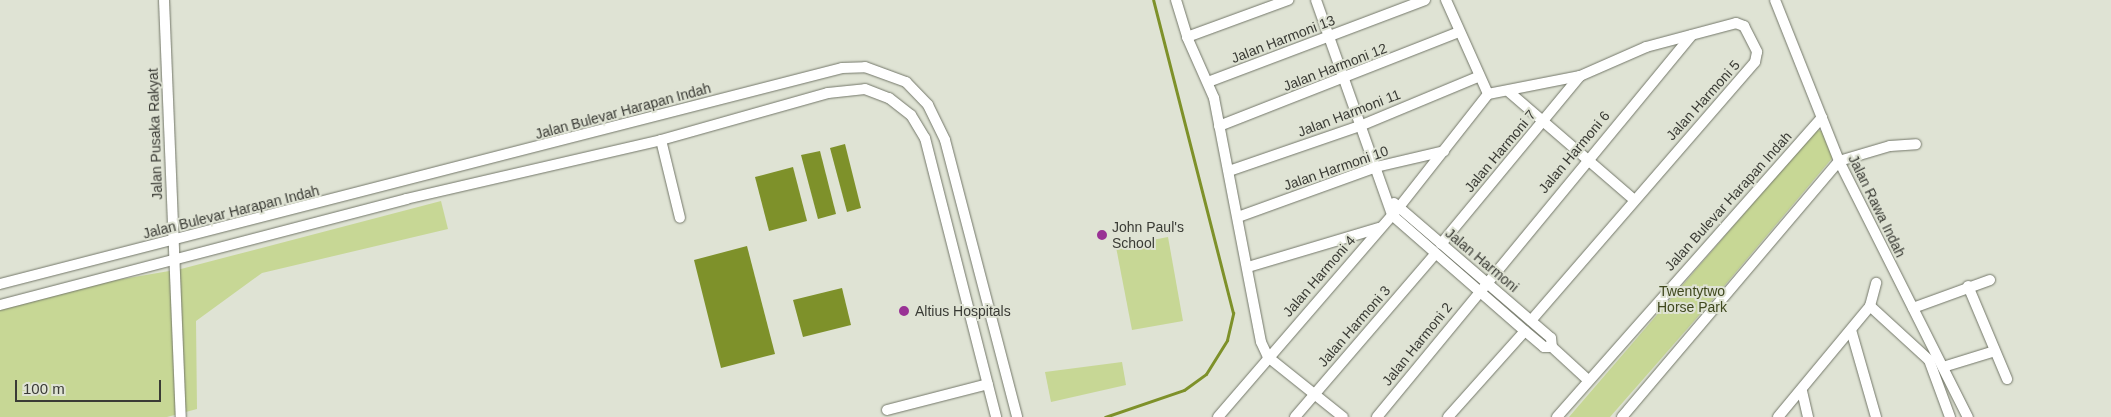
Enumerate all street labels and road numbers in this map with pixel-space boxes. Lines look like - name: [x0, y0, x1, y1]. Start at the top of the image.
- street label: Jalan Harmoni 13: [1229, 11, 1337, 67]
- street label: Jalan Harmoni 12: [1281, 39, 1389, 95]
- street label: Jalan Harmoni 5: [1663, 57, 1743, 143]
- street label: Jalan Pusaka Rakyat: [144, 68, 166, 200]
- street label: Jalan Bulevar Harapan Indah: [533, 79, 713, 143]
- street label: Jalan Harmoni 11: [1295, 86, 1403, 140]
- street label: Jalan Harmoni 7: [1461, 107, 1539, 195]
- street label: Jalan Harmoni 6: [1535, 108, 1613, 196]
- street label: Jalan Bulevar Harapan Indah: [1661, 128, 1795, 274]
- street label: Jalan Harmoni 10: [1281, 142, 1391, 194]
- street label: Jalan Rawa Indah: [1845, 152, 1909, 260]
- street label: Jalan Bulevar Harapan Indah: [141, 182, 321, 242]
- street label: Jalan Harmoni: [1442, 225, 1522, 295]
- street label: Jalan Harmoni 4: [1279, 232, 1359, 320]
- street label: Jalan Harmoni 3: [1314, 282, 1394, 370]
- street label: Jalan Harmoni 2: [1378, 299, 1456, 389]

